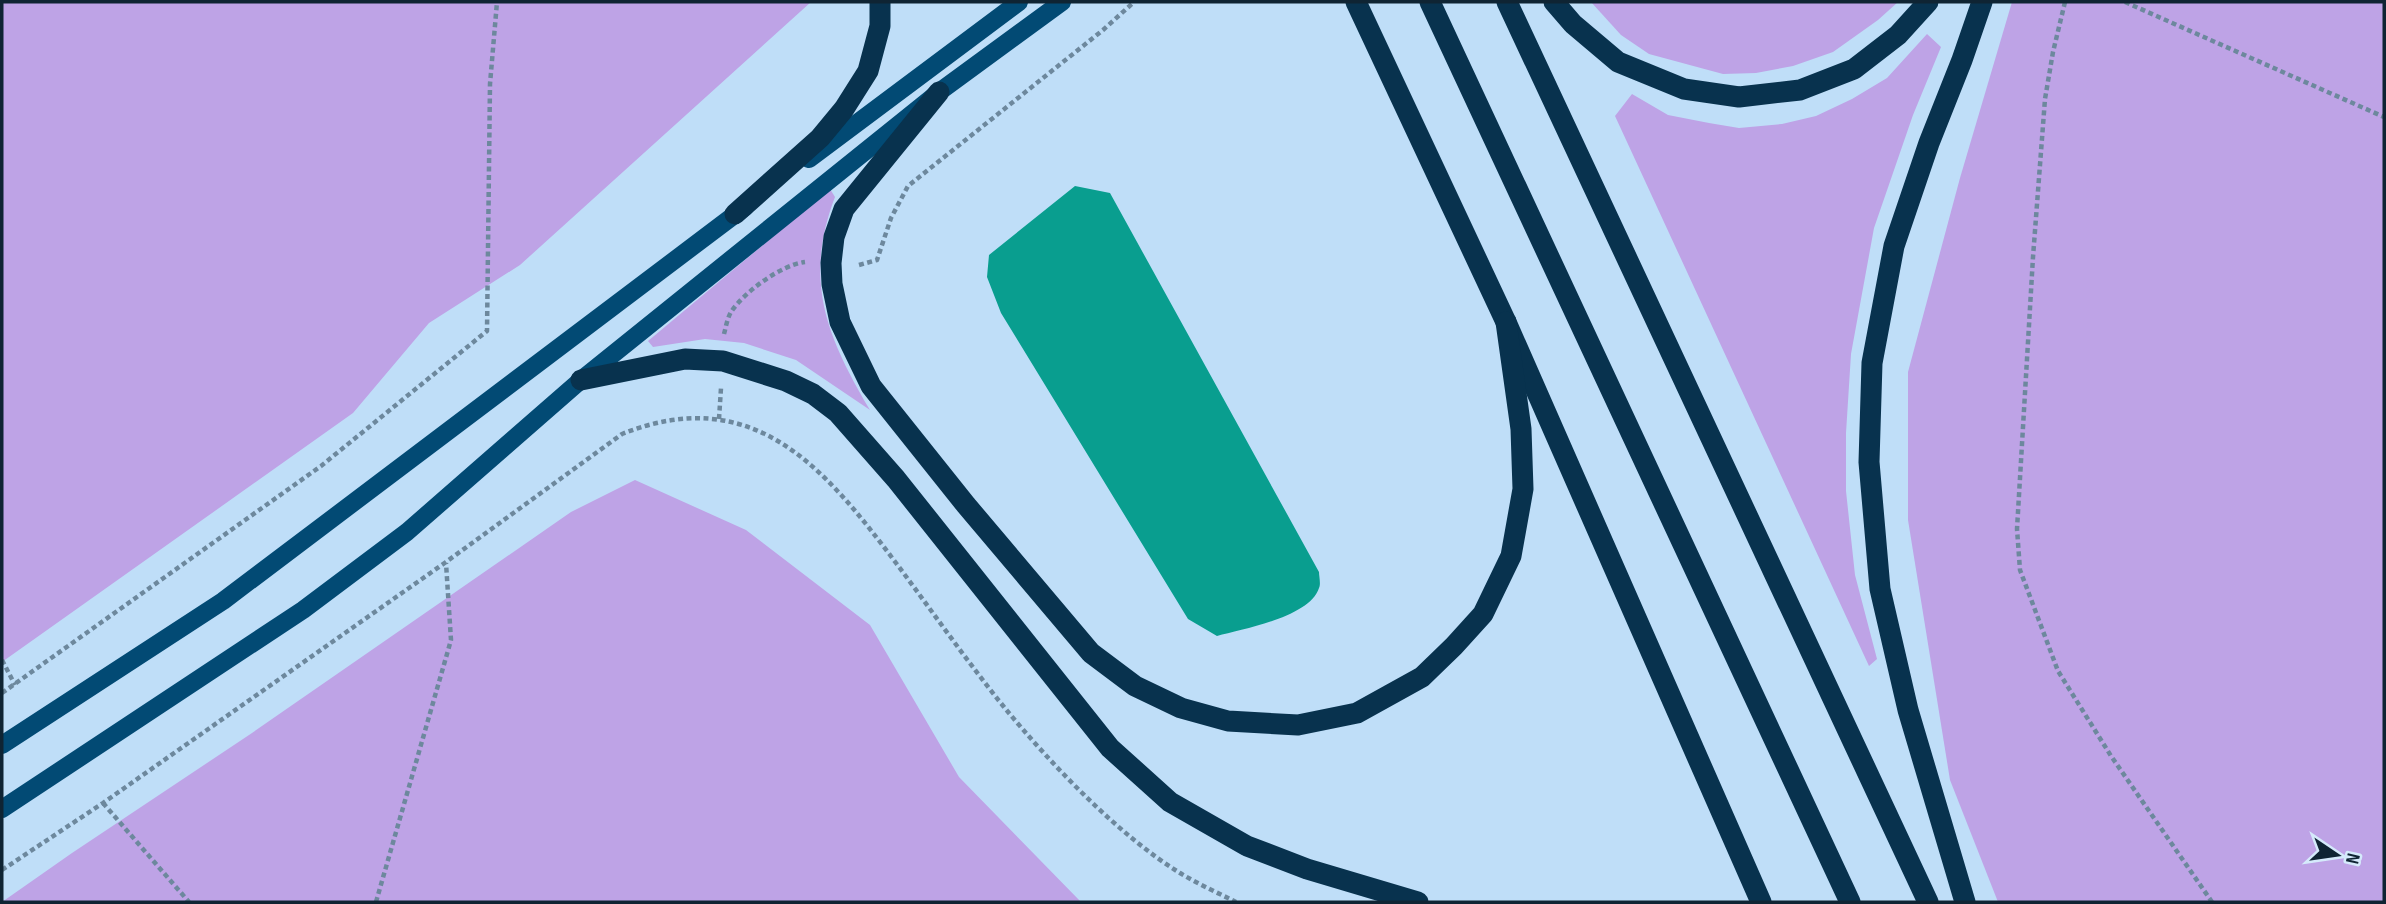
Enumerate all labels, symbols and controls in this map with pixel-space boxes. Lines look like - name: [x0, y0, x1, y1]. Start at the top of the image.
- north arrow: [2302, 820, 2372, 890]
- text: N: [2340, 851, 2364, 866]

